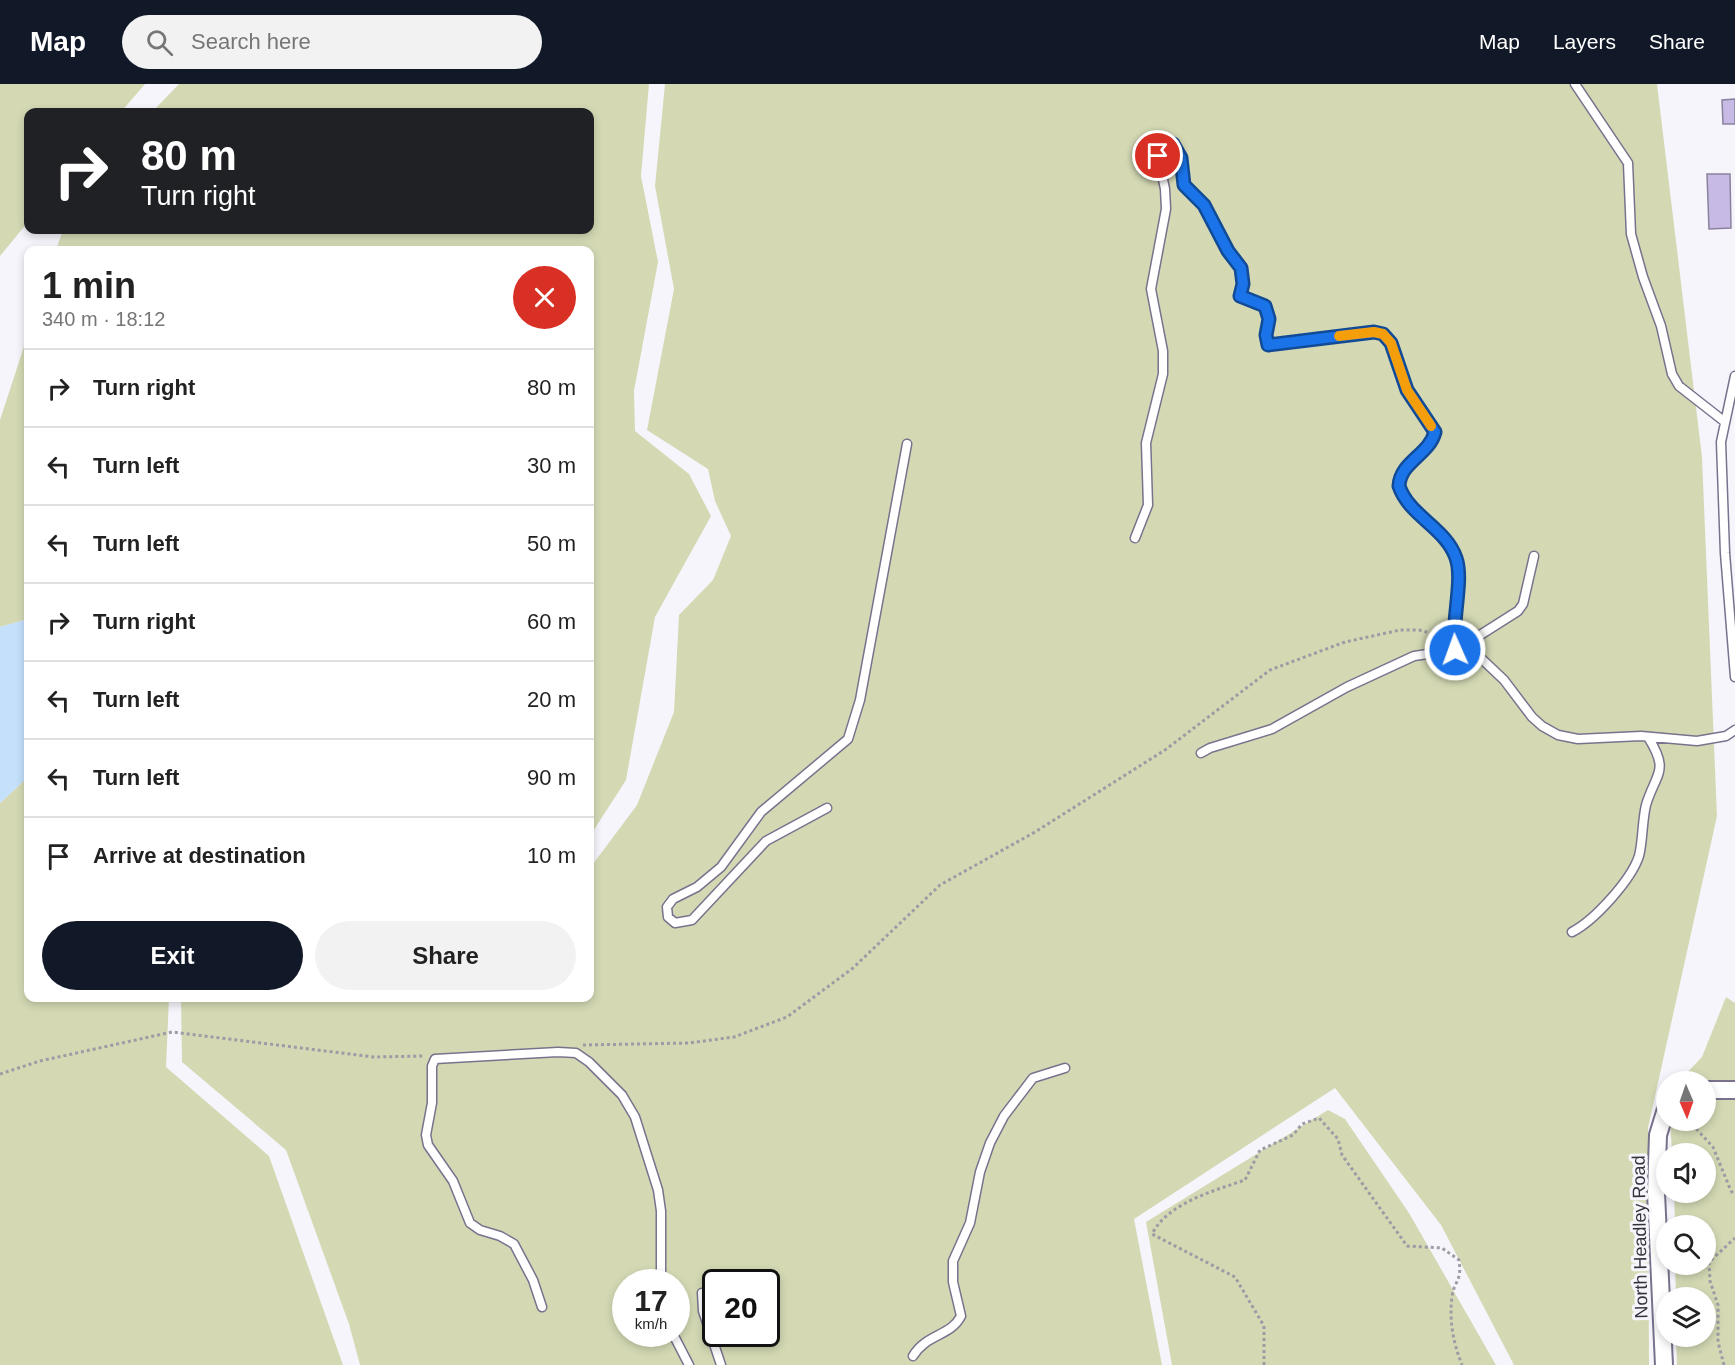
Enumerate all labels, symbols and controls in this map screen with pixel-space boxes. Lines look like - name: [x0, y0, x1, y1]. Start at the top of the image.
- search box: [122, 15, 542, 69]
- text: Map: [30, 26, 86, 57]
- icon: search: [143, 26, 176, 59]
- text: Search here: [191, 29, 311, 54]
- text: Map: [1479, 30, 1520, 53]
- text: Layers: [1553, 30, 1616, 53]
- text: Share: [1649, 30, 1705, 53]
- pin: [1132, 130, 1183, 181]
- icon: right: [42, 132, 120, 210]
- text: 80 m: [141, 132, 237, 179]
- icon: arrive: [1141, 139, 1174, 172]
- text: Turn right: [141, 181, 256, 211]
- text: 1 min: [42, 265, 136, 306]
- button: close: [513, 266, 576, 329]
- text: 340 m · 18:12: [42, 308, 165, 330]
- icon: right: [42, 372, 75, 405]
- text: Turn right: [93, 375, 195, 400]
- text: 80 m: [527, 375, 576, 400]
- icon: left: [42, 450, 75, 483]
- text: Turn left: [93, 453, 179, 478]
- text: 30 m: [527, 453, 576, 478]
- icon: left: [42, 528, 75, 561]
- text: Turn left: [93, 531, 179, 556]
- text: 50 m: [527, 531, 576, 556]
- icon: right: [42, 606, 75, 639]
- text: Turn right: [93, 609, 195, 634]
- text: 60 m: [527, 609, 576, 634]
- position arrow: [1423, 618, 1487, 682]
- icon: left: [42, 684, 75, 717]
- text: Turn left: [93, 687, 179, 712]
- text: 20 m: [527, 687, 576, 712]
- icon: left: [42, 762, 75, 795]
- text: Turn left: [93, 765, 179, 790]
- text: 90 m: [527, 765, 576, 790]
- icon: arrive: [42, 840, 75, 873]
- text: Arrive at destination: [93, 843, 306, 868]
- text: 10 m: [527, 843, 576, 868]
- button: Exit: [42, 921, 303, 990]
- button: Share: [315, 921, 576, 990]
- north arrow: [1656, 1071, 1716, 1131]
- map controls: [1656, 1071, 1716, 1347]
- button: sound: [1656, 1143, 1716, 1203]
- street label: North Headley Road: [1629, 1155, 1651, 1319]
- button: search: [1656, 1215, 1716, 1275]
- speed limit sign: 20: [702, 1269, 780, 1347]
- text: 17: [634, 1284, 668, 1317]
- button: layers: [1656, 1287, 1716, 1347]
- text: km/h: [635, 1315, 667, 1332]

